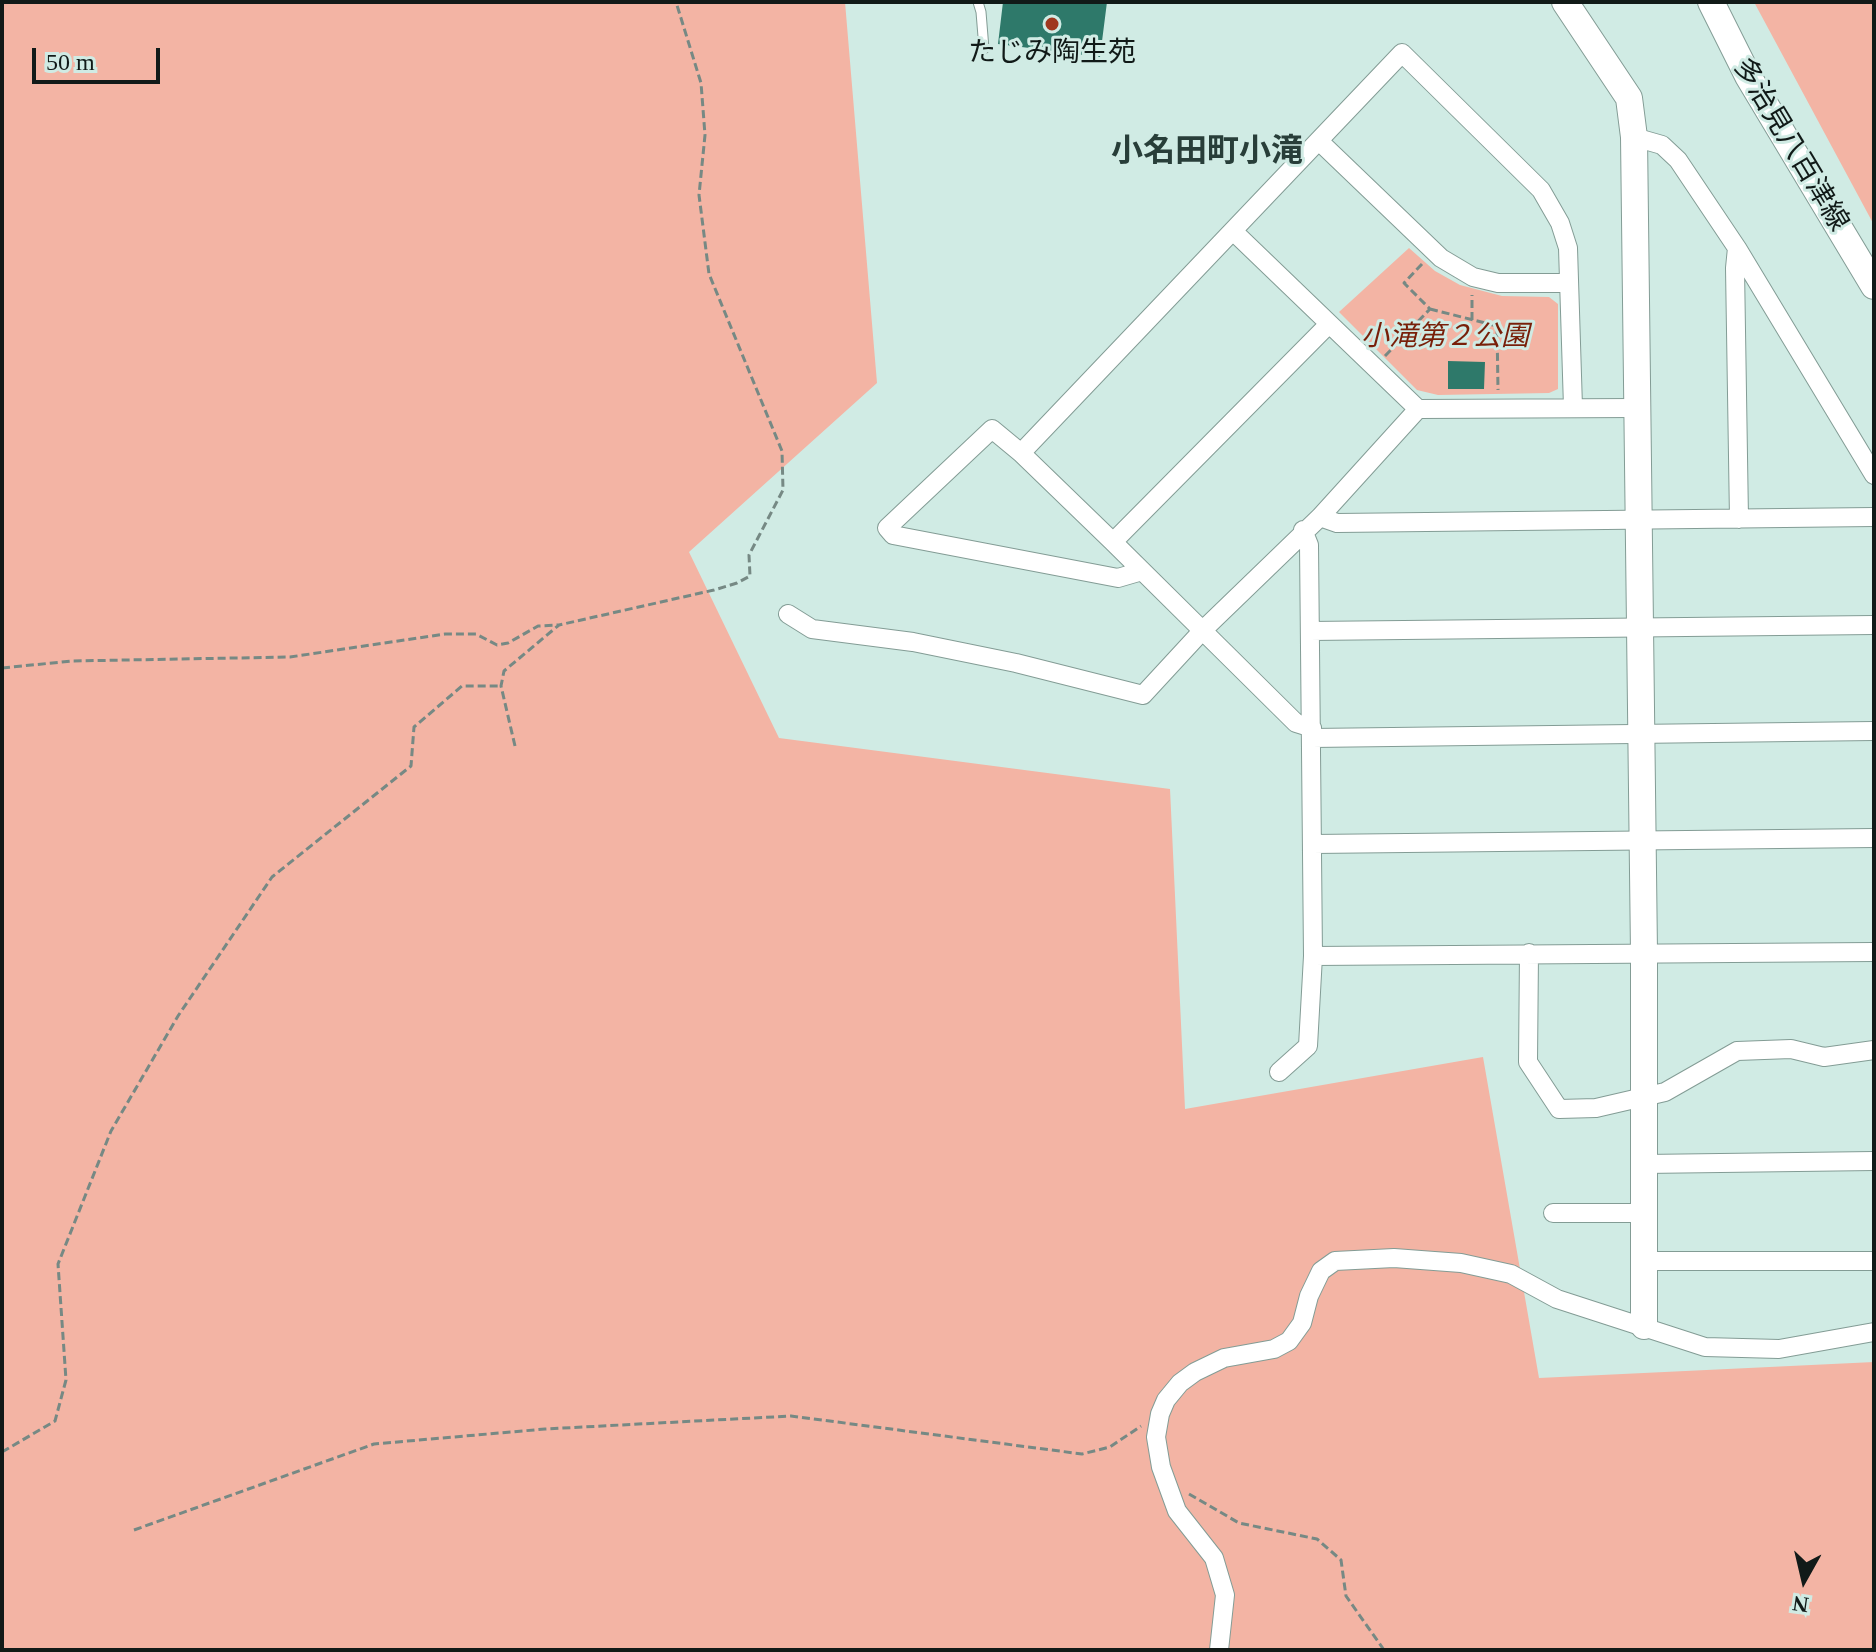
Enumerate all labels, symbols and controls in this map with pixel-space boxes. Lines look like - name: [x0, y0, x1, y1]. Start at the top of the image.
- marker: たじみ陶生苑: [1043, 15, 1061, 33]
- scale bar: [36, 32, 164, 82]
- place label: たじみ陶生苑: [968, 37, 1136, 71]
- text: 50 m: [46, 49, 95, 75]
- street label: 多治見八百津線: [1725, 52, 1855, 238]
- district label: 小名田町小滝: [1111, 134, 1303, 172]
- park label: 小滝第２公園: [1361, 321, 1529, 355]
- north arrow: [1764, 1540, 1844, 1620]
- text: N: [1791, 1591, 1810, 1618]

